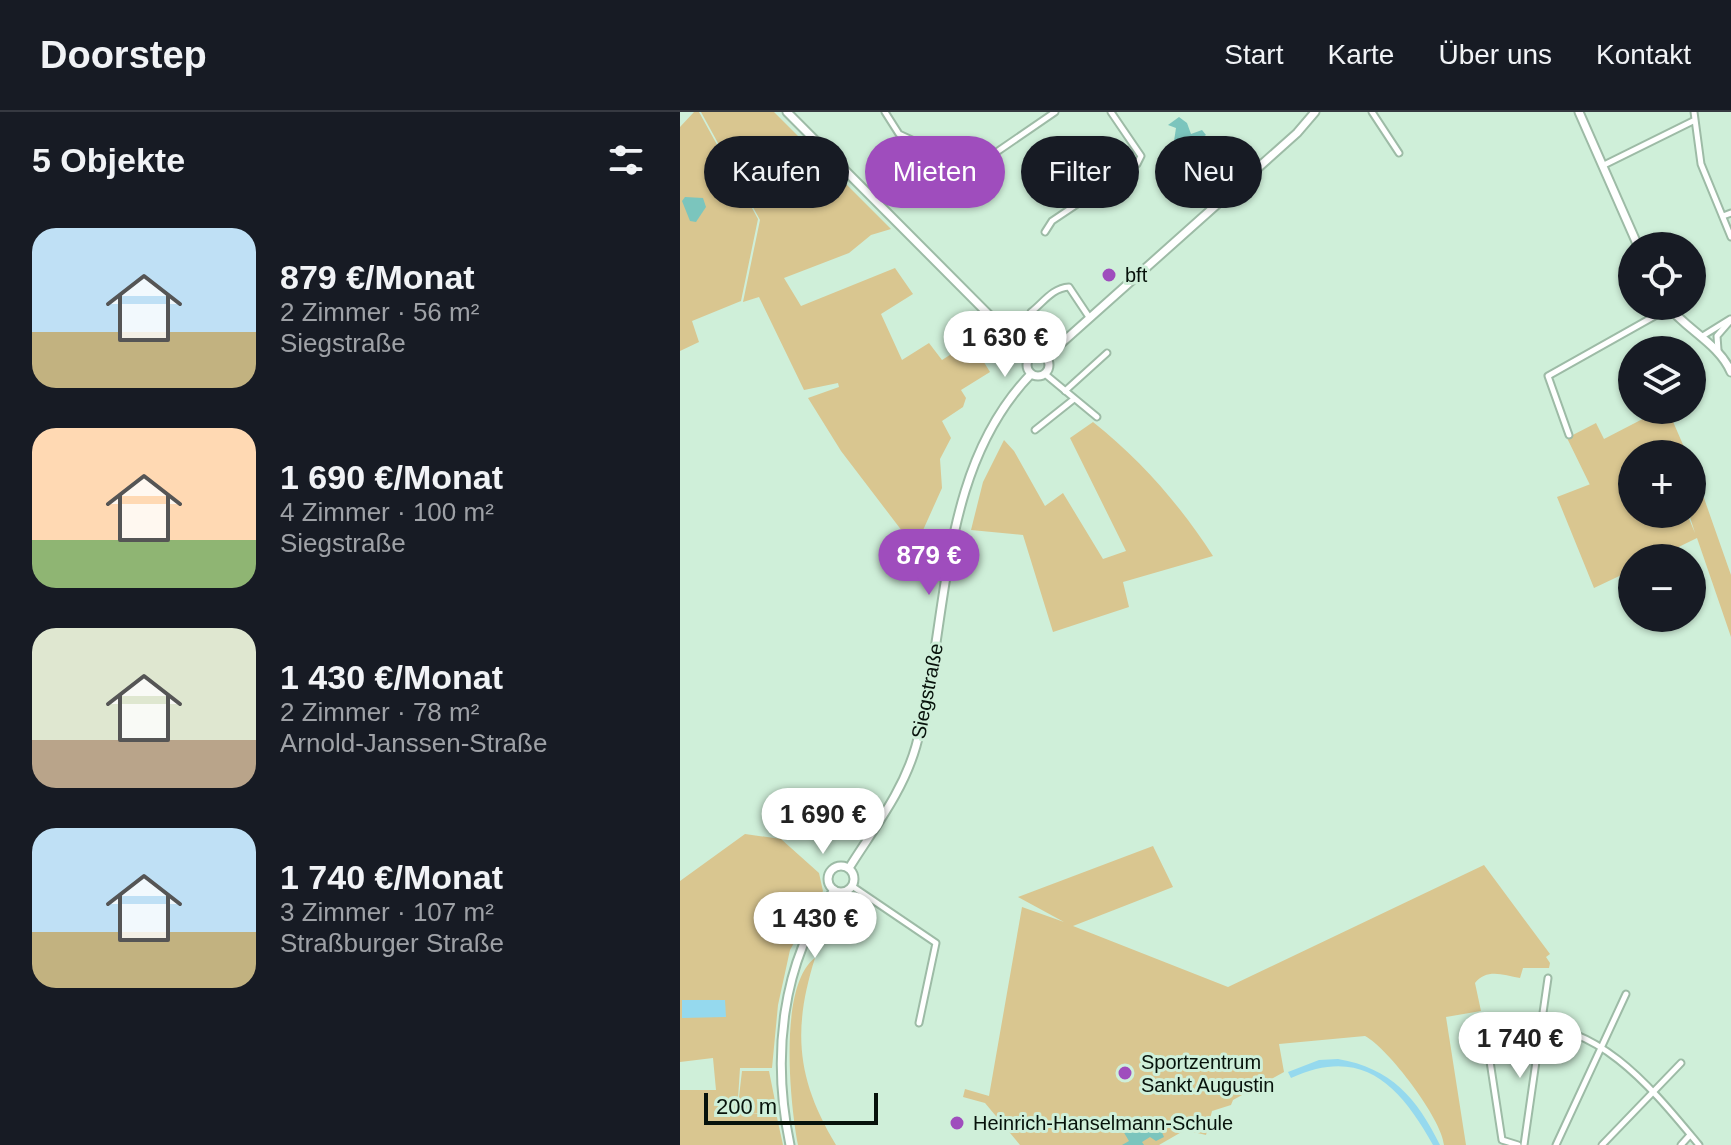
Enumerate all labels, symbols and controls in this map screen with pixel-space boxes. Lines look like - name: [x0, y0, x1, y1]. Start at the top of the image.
- text: Doorstep: [40, 34, 207, 76]
- text: Start: [1224, 39, 1283, 70]
- text: Karte: [1327, 39, 1394, 70]
- text: Über uns: [1438, 39, 1552, 70]
- text: Kontakt: [1596, 39, 1691, 70]
- chip: Kaufen: [704, 136, 849, 208]
- chip: Mieten: [865, 136, 1005, 208]
- chip: Filter: [1021, 136, 1139, 208]
- chip: Neu: [1155, 136, 1262, 208]
- icon: filters: [604, 138, 648, 182]
- text: 5 Objekte: [32, 141, 185, 179]
- map controls: [1618, 232, 1706, 632]
- button: locate: [1618, 232, 1706, 320]
- text: 879 €/Monat: [280, 258, 475, 296]
- icon: home: [96, 260, 192, 356]
- place label: bft: [1125, 264, 1148, 286]
- marker: bft: [1100, 266, 1118, 284]
- text: 2 Zimmer · 56 m²: [280, 297, 479, 327]
- pin: 1 630 €: [931, 311, 1079, 379]
- text: 1 630 €: [962, 322, 1048, 352]
- text: Siegstraße: [280, 328, 406, 358]
- button: layers: [1618, 336, 1706, 424]
- button: +: [1618, 440, 1706, 528]
- text: 1 690 €/Monat: [280, 458, 503, 496]
- icon: home: [96, 460, 192, 556]
- text: 4 Zimmer · 100 m²: [280, 497, 494, 527]
- text: Siegstraße: [280, 528, 406, 558]
- pin: 879 €: [873, 529, 985, 597]
- text: 879 €: [896, 540, 962, 570]
- button: −: [1618, 544, 1706, 632]
- street label: Siegstraße: [907, 641, 947, 741]
- text: 1 430 €/Monat: [280, 658, 503, 696]
- icon: home: [96, 660, 192, 756]
- text: 2 Zimmer · 78 m²: [280, 697, 479, 727]
- text: Arnold-Janssen-Straße: [280, 728, 547, 758]
- pin: 1 690 €: [749, 788, 897, 856]
- text: 1 690 €: [780, 799, 866, 829]
- text: 1 740 €/Monat: [280, 858, 503, 896]
- icon: home: [96, 860, 192, 956]
- pin: 1 430 €: [741, 892, 889, 960]
- text: 3 Zimmer · 107 m²: [280, 897, 494, 927]
- text: 1 430 €: [772, 903, 858, 933]
- text: Straßburger Straße: [280, 928, 504, 958]
- pin: 1 740 €: [1446, 1012, 1594, 1080]
- text: 1 740 €: [1477, 1023, 1563, 1053]
- place label: Sportzentrum Sankt Augustin: [1141, 1051, 1274, 1096]
- marker: Sportzentrum Sankt Augustin: [1116, 1064, 1134, 1082]
- scale bar: [704, 1089, 878, 1125]
- text: 200 m: [716, 1094, 777, 1119]
- place label: Heinrich-Hanselmann-Schule: [973, 1112, 1233, 1134]
- marker: Heinrich-Hanselmann-Schule: [948, 1114, 966, 1132]

